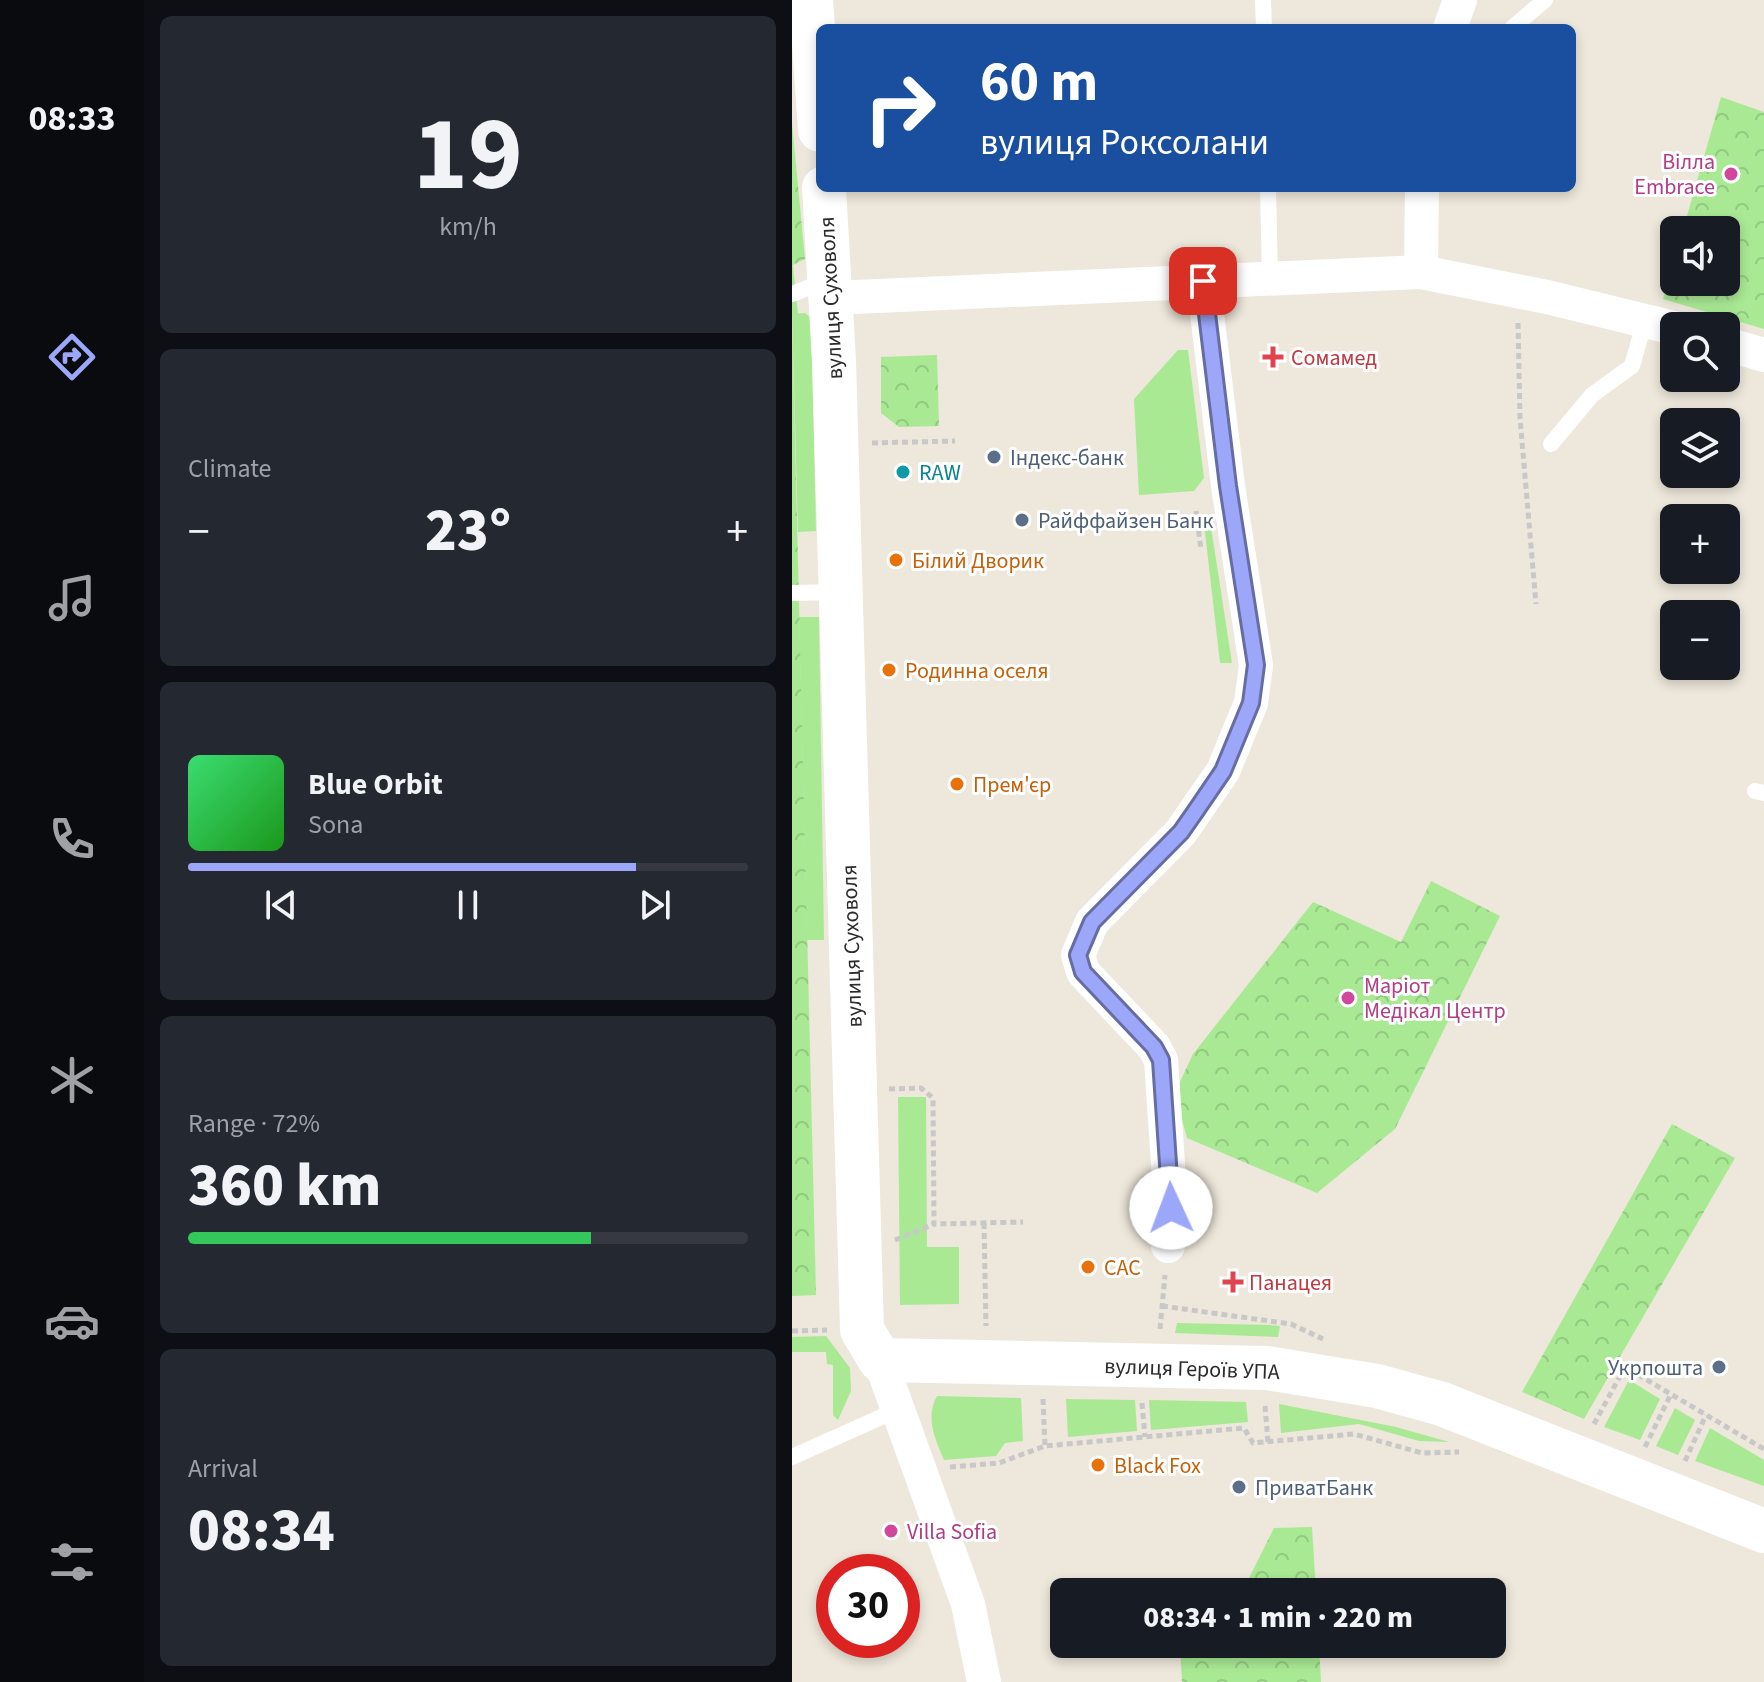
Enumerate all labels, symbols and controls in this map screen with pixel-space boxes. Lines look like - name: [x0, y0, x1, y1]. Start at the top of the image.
- text: 60 m: [980, 43, 1098, 122]
- icon: right: [848, 56, 952, 160]
- text: 19: [413, 82, 523, 230]
- text: 08:33: [29, 93, 115, 144]
- text: вулиця Роксолани: [980, 117, 1269, 168]
- place label: Вілла Embrace: [1634, 146, 1715, 203]
- marker: Вілла Embrace: [1722, 165, 1740, 183]
- text: km/h: [439, 208, 497, 245]
- street label: вулиця Суховоля: [811, 216, 851, 380]
- map controls: [1660, 216, 1740, 680]
- button: sound: [1660, 216, 1740, 296]
- pin: [1169, 247, 1237, 315]
- icon: arrive: [1181, 259, 1225, 303]
- button: search: [1660, 312, 1740, 392]
- icon: directions: [44, 329, 100, 385]
- place label: Сомамед: [1291, 342, 1377, 374]
- marker: Сомамед: [1262, 346, 1284, 368]
- button: layers: [1660, 408, 1740, 488]
- place label: Індекс-банк: [1010, 442, 1124, 474]
- marker: Індекс-банк: [985, 448, 1003, 466]
- text: Climate: [188, 450, 272, 487]
- place label: RAW: [919, 457, 961, 489]
- marker: RAW: [894, 463, 912, 481]
- text: 23°: [425, 489, 511, 574]
- text: −: [188, 501, 210, 564]
- text: +: [726, 501, 748, 564]
- button: +: [1660, 504, 1740, 584]
- place label: Райффайзен Банк: [1038, 505, 1213, 537]
- marker: Райффайзен Банк: [1013, 511, 1031, 529]
- place label: Білий Дворик: [912, 545, 1044, 577]
- marker: Білий Дворик: [887, 551, 905, 569]
- icon: music: [44, 570, 100, 626]
- button: −: [1660, 600, 1740, 680]
- place label: Родинна оселя: [905, 655, 1049, 687]
- marker: Родинна оселя: [880, 661, 898, 679]
- text: Blue Orbit: [308, 763, 443, 806]
- place label: Прем'єр: [973, 769, 1051, 801]
- marker: Прем'єр: [948, 775, 966, 793]
- text: Sona: [308, 806, 363, 843]
- icon: phone: [44, 811, 100, 867]
- street label: вулиця Суховоля: [833, 864, 871, 1028]
- icon: previous: [259, 883, 303, 927]
- icon: pause: [446, 883, 490, 927]
- icon: next: [633, 883, 677, 927]
- place label: Маріот Медікал Центр: [1364, 970, 1506, 1027]
- marker: Маріот Медікал Центр: [1339, 989, 1357, 1007]
- icon: climate: [44, 1052, 100, 1108]
- text: Range · 72%: [188, 1105, 320, 1142]
- text: 360 km: [188, 1144, 381, 1229]
- position arrow: [1129, 1166, 1213, 1250]
- place label: САС: [1104, 1252, 1141, 1284]
- marker: САС: [1079, 1258, 1097, 1276]
- place label: Панацея: [1249, 1267, 1332, 1299]
- marker: Панацея: [1224, 1273, 1242, 1291]
- icon: car: [44, 1293, 100, 1349]
- street label: вулиця Героїв УПА: [1104, 1350, 1280, 1388]
- place label: Укрпошта: [1608, 1352, 1703, 1384]
- marker: Укрпошта: [1710, 1358, 1728, 1376]
- text: Arrival: [188, 1450, 258, 1487]
- place label: Black Fox: [1114, 1450, 1201, 1482]
- marker: Black Fox: [1089, 1456, 1107, 1474]
- place label: ПриватБанк: [1255, 1472, 1373, 1504]
- marker: ПриватБанк: [1230, 1478, 1248, 1496]
- text: 08:34: [188, 1489, 335, 1574]
- place label: Villa Sofia: [907, 1516, 997, 1548]
- marker: Villa Sofia: [882, 1522, 900, 1540]
- icon: filters: [44, 1534, 100, 1590]
- speed limit sign: 30: [816, 1554, 920, 1658]
- text: 08:34 · 1 min · 220 m: [1143, 1596, 1413, 1639]

